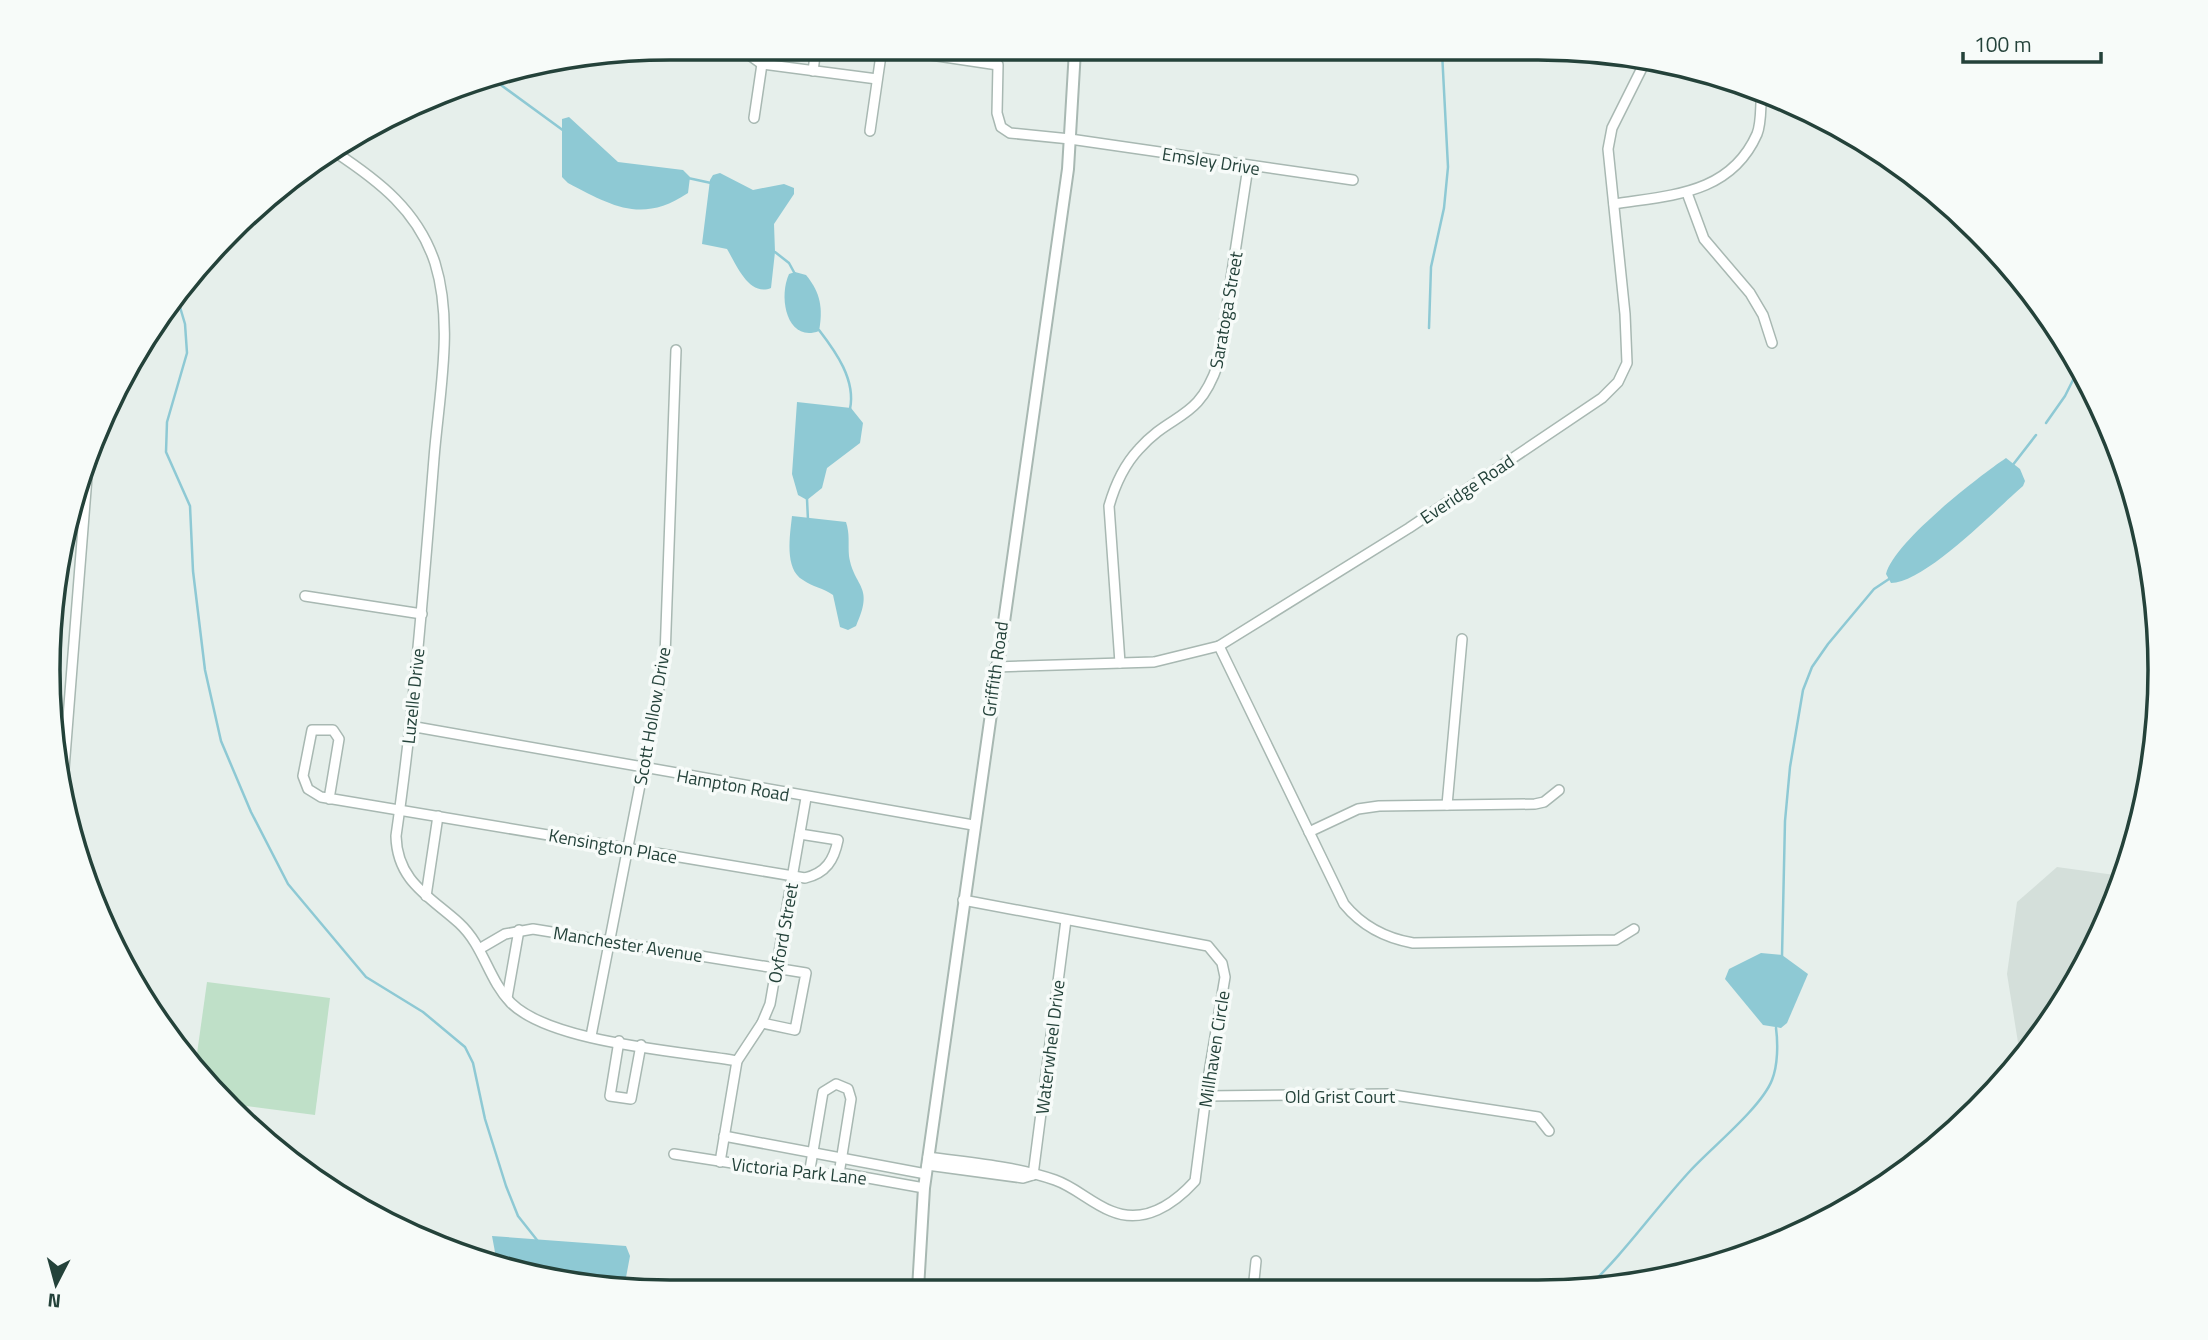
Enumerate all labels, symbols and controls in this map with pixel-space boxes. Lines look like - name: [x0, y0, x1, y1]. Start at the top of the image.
- scale bar: [1963, 21, 2101, 65]
- text: 100 m: [1974, 28, 2031, 60]
- street label: Emsley Drive: [1160, 140, 1262, 182]
- street label: Saratoga Street: [1202, 249, 1250, 371]
- street label: Everidge Road: [1415, 448, 1519, 530]
- street label: Griffith Road: [975, 620, 1015, 718]
- street label: Scott Hollow Drive: [627, 645, 677, 787]
- street label: Luzelle Drive: [395, 647, 431, 745]
- street label: Hampton Road: [674, 762, 792, 808]
- street label: Kensington Place: [547, 821, 679, 871]
- street label: Oxford Street: [761, 880, 805, 985]
- street label: Manchester Avenue: [551, 919, 705, 969]
- street label: Waterwheel Drive: [1028, 978, 1072, 1116]
- street label: Millhaven Circle: [1191, 989, 1237, 1109]
- street label: Old Grist Court: [1285, 1083, 1396, 1110]
- street label: Victoria Park Lane: [730, 1150, 868, 1192]
- north arrow: [21, 1249, 91, 1319]
- text: N: [46, 1286, 62, 1317]

